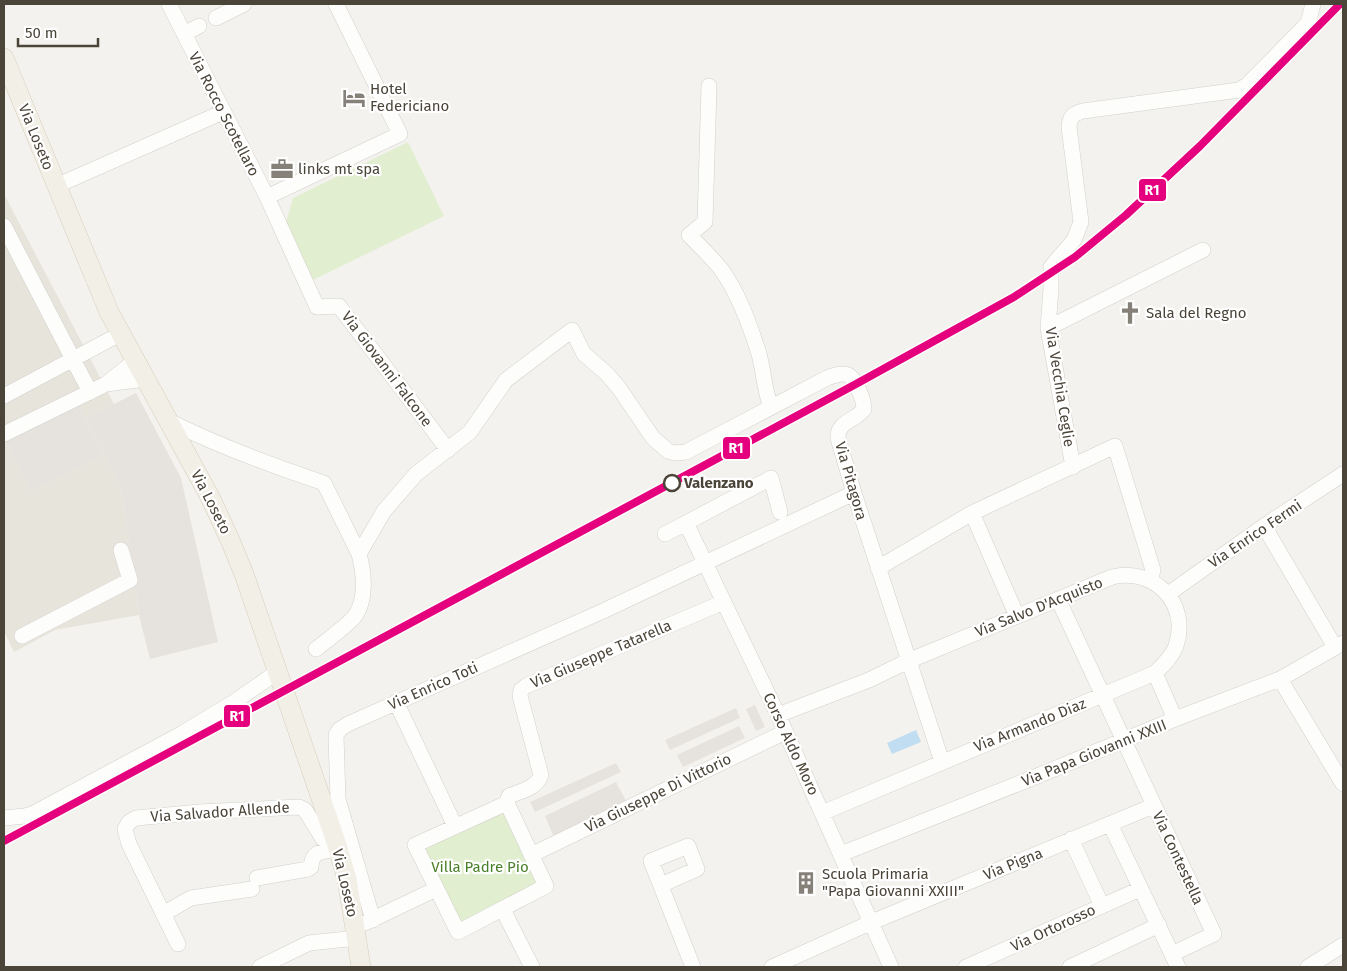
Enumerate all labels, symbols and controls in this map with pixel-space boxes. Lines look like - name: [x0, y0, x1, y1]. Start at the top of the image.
- scale bar: [18, 15, 98, 47]
- text: 50 m: [25, 24, 58, 42]
- street label: Via Rocco Scotellaro: [185, 49, 263, 179]
- place label: Hotel Federiciano: [370, 80, 449, 115]
- hotel icon: Hotel Federiciano: [341, 85, 367, 111]
- street label: Via Loseto: [15, 101, 57, 173]
- office icon: links mt spa: [269, 156, 295, 182]
- place label: links mt spa: [298, 160, 380, 178]
- line badge: R1: [1138, 178, 1167, 202]
- text: R1: [1145, 182, 1159, 199]
- church icon: Sala del Regno: [1117, 300, 1143, 326]
- place label: Sala del Regno: [1146, 304, 1247, 322]
- street label: Via Giovanni Falcone: [338, 308, 436, 430]
- street label: Via Vecchia Ceglie: [1042, 326, 1078, 448]
- line badge: R1: [722, 436, 751, 460]
- text: R1: [729, 440, 743, 457]
- street label: Via Pitagora: [831, 440, 871, 522]
- street label: Via Loseto: [187, 467, 235, 537]
- marker: Valenzano: [663, 474, 681, 492]
- place label: Valenzano: [683, 474, 754, 492]
- street label: Via Enrico Fermi: [1205, 496, 1305, 572]
- street label: Via Salvo D'Acquisto: [973, 573, 1105, 641]
- street label: Via Giuseppe Tatarella: [528, 616, 674, 692]
- street label: Via Enrico Toti: [385, 658, 481, 714]
- street label: Corso Aldo Moro: [759, 690, 823, 798]
- street label: Via Armando Diaz: [971, 694, 1089, 756]
- line badge: R1: [223, 704, 251, 728]
- text: R1: [230, 708, 244, 725]
- street label: Via Papa Giovanni XXIII: [1019, 716, 1169, 790]
- street label: Via Giuseppe Di Vittorio: [582, 750, 734, 836]
- street label: Via Salvador Allende: [150, 798, 290, 826]
- street label: Via Contestella: [1149, 808, 1207, 908]
- street label: Via Pigna: [981, 844, 1045, 884]
- street label: Via Loseto: [328, 847, 362, 919]
- park label: Villa Padre Pio: [431, 858, 529, 876]
- place label: Scuola Primaria "Papa Giovanni XXIII": [822, 865, 964, 900]
- building icon: Scuola Primaria "Papa Giovanni XXIII": [793, 870, 819, 896]
- street label: Via Ortorosso: [1008, 900, 1098, 956]

